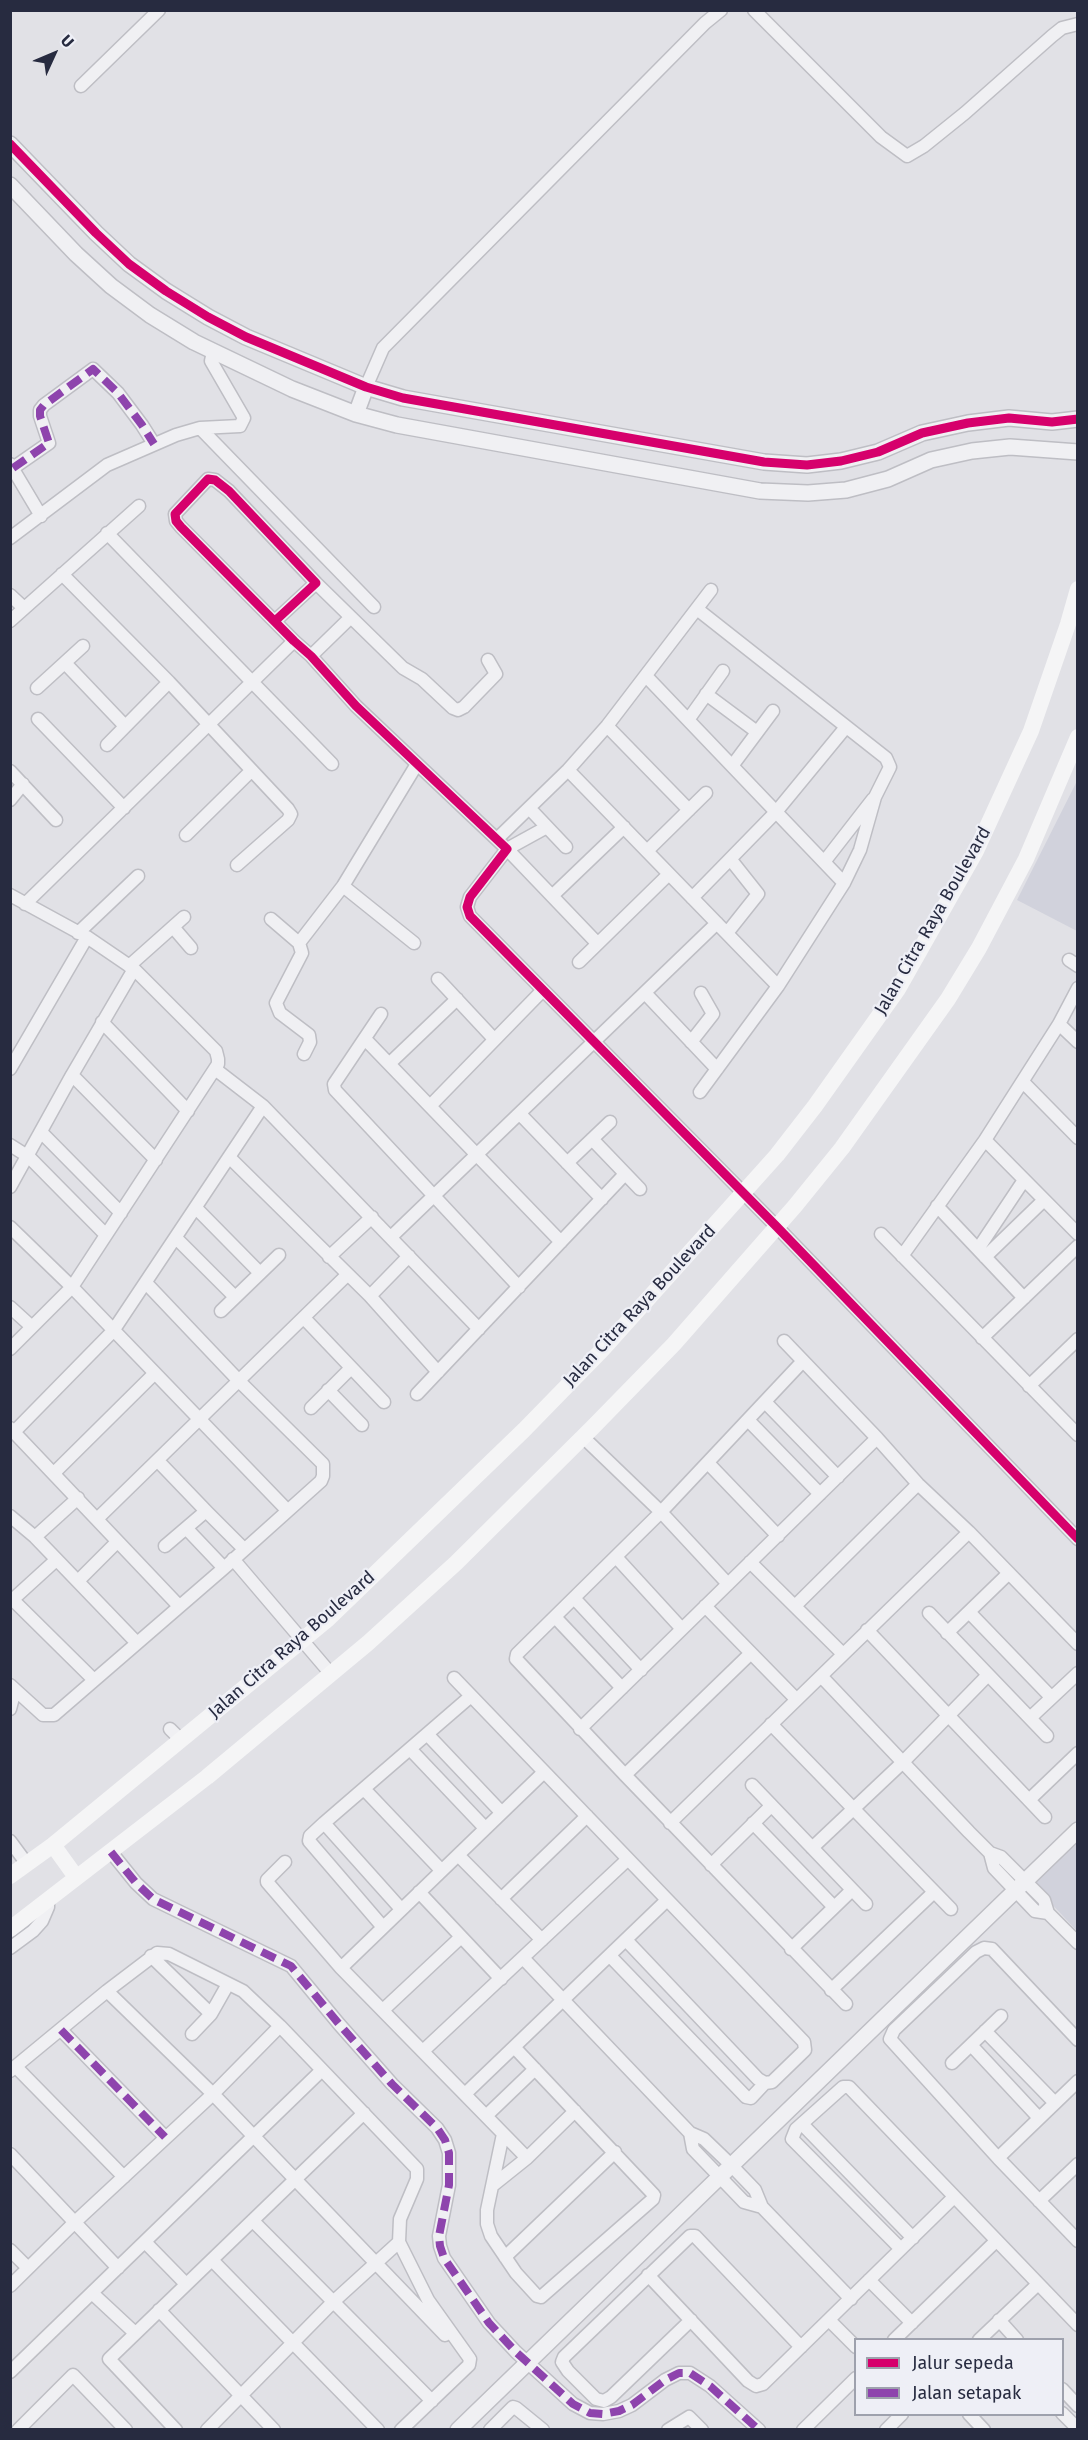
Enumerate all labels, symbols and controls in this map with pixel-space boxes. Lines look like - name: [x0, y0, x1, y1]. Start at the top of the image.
- north arrow: [24, 24, 84, 84]
- text: U: [57, 31, 78, 51]
- street label: Jalan Citra Raya Boulevard: [870, 823, 996, 1019]
- street label: Jalan Citra Raya Boulevard: [559, 1220, 721, 1392]
- street label: Jalan Citra Raya Boulevard: [204, 1567, 380, 1723]
- legend: [854, 2338, 1064, 2416]
- text: Jalur sepeda: [912, 2352, 1014, 2374]
- text: Jalan setapak: [912, 2382, 1021, 2404]

